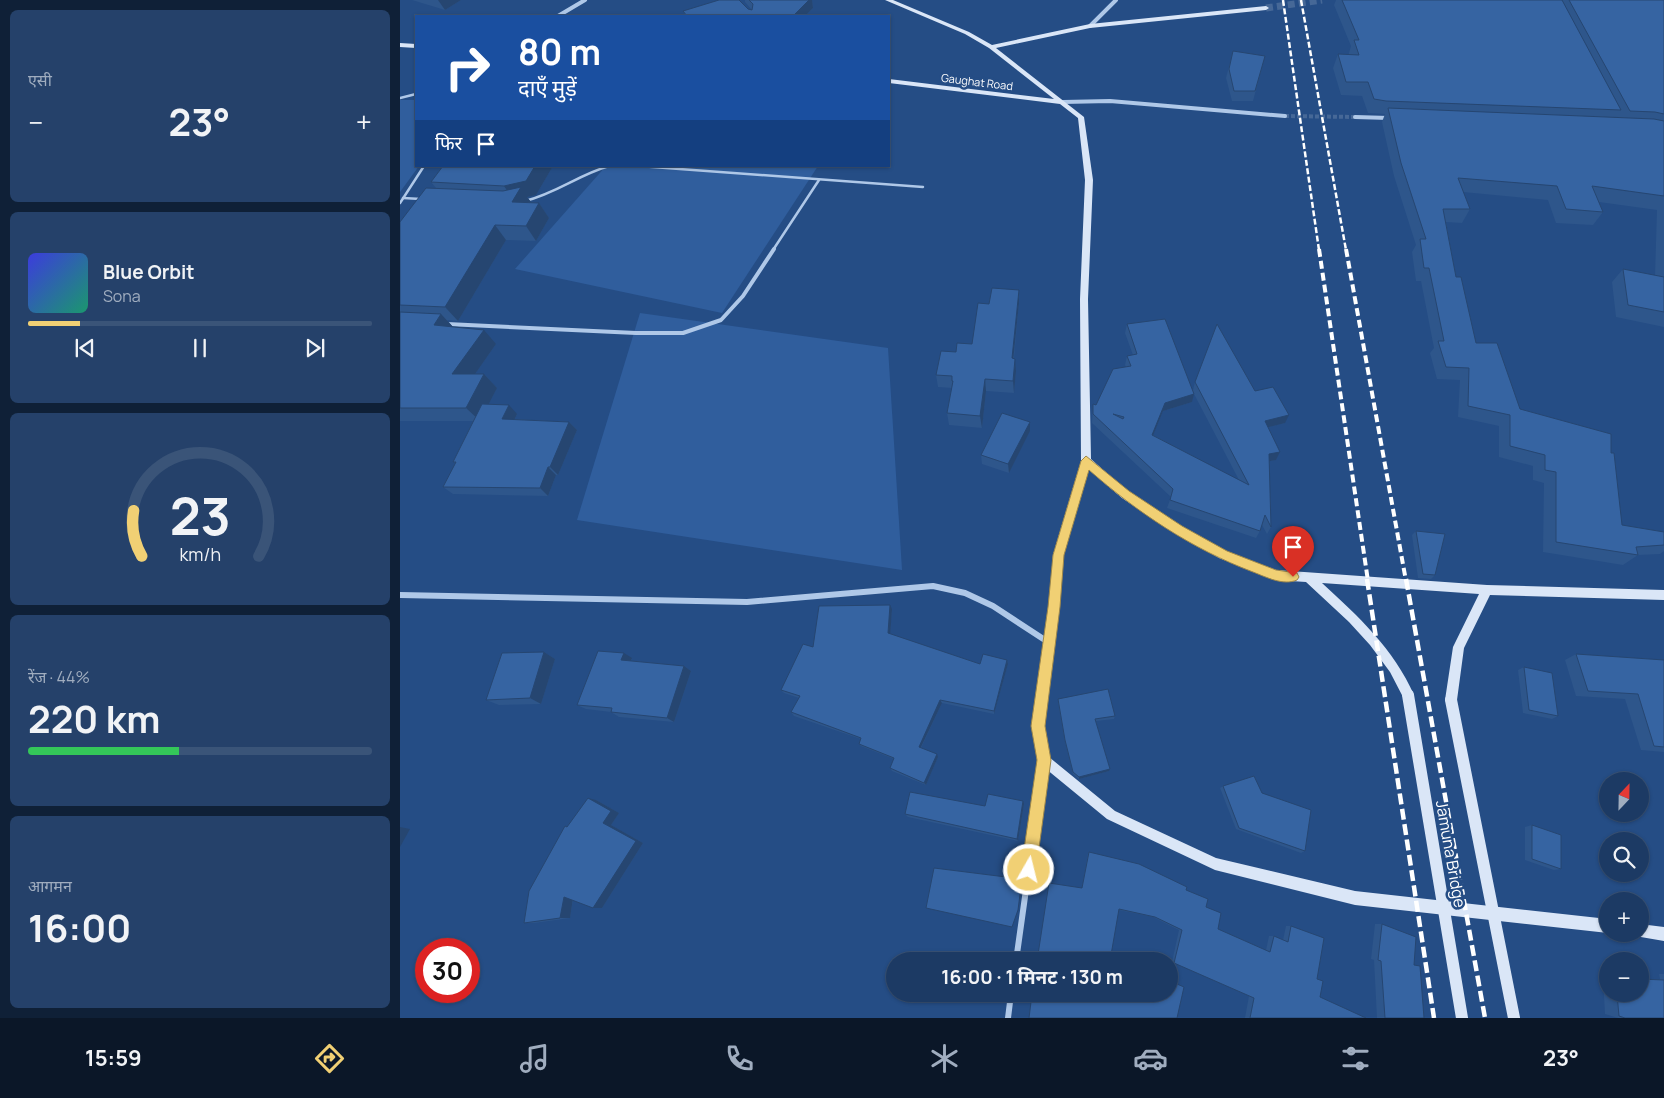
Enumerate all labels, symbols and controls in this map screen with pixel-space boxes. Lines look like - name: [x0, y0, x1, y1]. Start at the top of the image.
- text: 80 m: [518, 28, 601, 76]
- icon: right: [435, 35, 500, 100]
- text: एसी: [28, 69, 52, 91]
- street label: Gaughat Road: [940, 70, 1014, 93]
- text: दाएँ मुड़ें: [518, 73, 577, 103]
- text: 23°: [169, 95, 230, 147]
- text: −: [28, 103, 43, 141]
- text: +: [356, 103, 372, 141]
- text: फिर: [435, 130, 462, 156]
- icon: arrive: [472, 130, 500, 158]
- text: Blue Orbit: [103, 259, 195, 285]
- text: Sona: [103, 285, 141, 307]
- icon: previous: [71, 334, 99, 362]
- icon: pause: [186, 334, 214, 362]
- icon: next: [301, 334, 329, 362]
- text: 23: [169, 480, 231, 551]
- pin: [1272, 526, 1314, 577]
- icon: arrive: [1279, 533, 1307, 561]
- text: km/h: [179, 542, 221, 566]
- text: रेंज · 44%: [28, 666, 90, 688]
- text: 220 km: [28, 692, 160, 744]
- north arrow: [1599, 772, 1649, 822]
- map controls: [1599, 772, 1649, 1002]
- street label: Jamuna Bridge: [1431, 799, 1471, 909]
- button: search: [1599, 832, 1649, 882]
- position arrow: [1002, 843, 1054, 895]
- text: आगमन: [28, 875, 72, 897]
- button: +: [1599, 892, 1649, 942]
- text: 16:00: [28, 901, 131, 953]
- speed limit sign: 30: [415, 938, 480, 1003]
- button: −: [1599, 952, 1649, 1002]
- text: 16:00 · 1 मिनट · 130 m: [941, 964, 1123, 990]
- icon: directions: [312, 1041, 347, 1076]
- icon: music: [517, 1041, 552, 1076]
- icon: phone: [722, 1041, 757, 1076]
- icon: climate: [927, 1041, 962, 1076]
- icon: car: [1133, 1041, 1168, 1076]
- icon: filters: [1338, 1041, 1373, 1076]
- text: 15:59: [85, 1043, 142, 1073]
- text: 23°: [1543, 1043, 1579, 1073]

